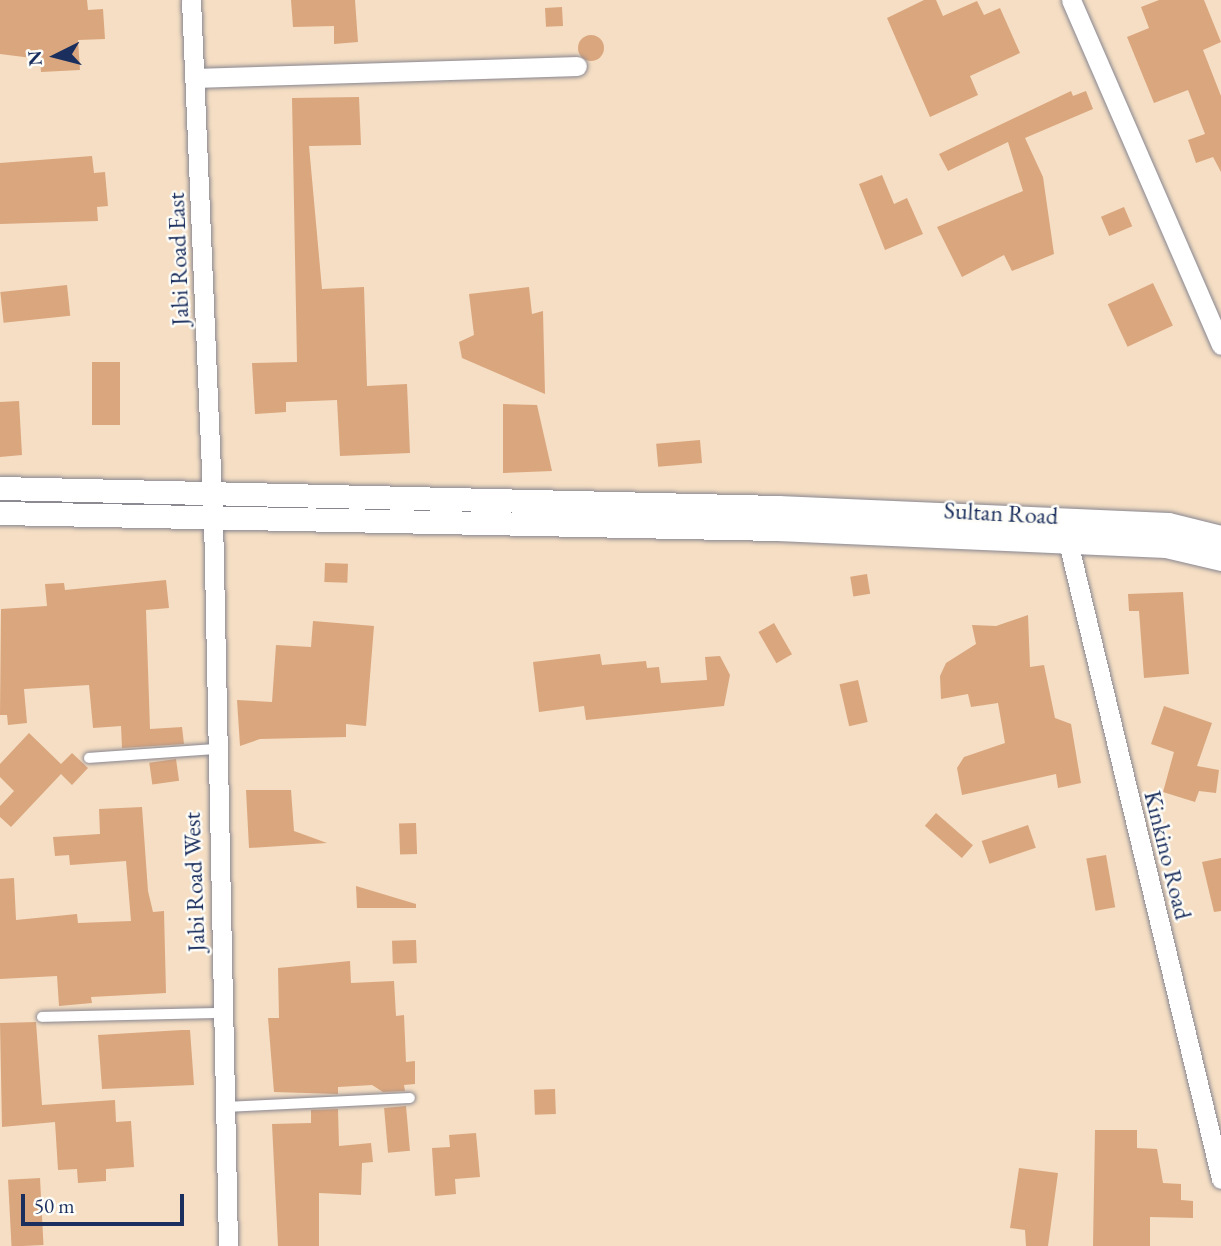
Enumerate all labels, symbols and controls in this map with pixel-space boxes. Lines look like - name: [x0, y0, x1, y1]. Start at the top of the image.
- north arrow: [21, 21, 91, 91]
- text: N: [21, 49, 48, 67]
- street label: Jabi Road East: [161, 192, 195, 326]
- street label: Sultan Road: [943, 496, 1059, 530]
- street label: Kinkino Road: [1138, 788, 1198, 922]
- street label: Jabi Road West: [177, 812, 211, 952]
- scale bar: [24, 1180, 187, 1224]
- text: 50 m: [34, 1192, 75, 1219]

